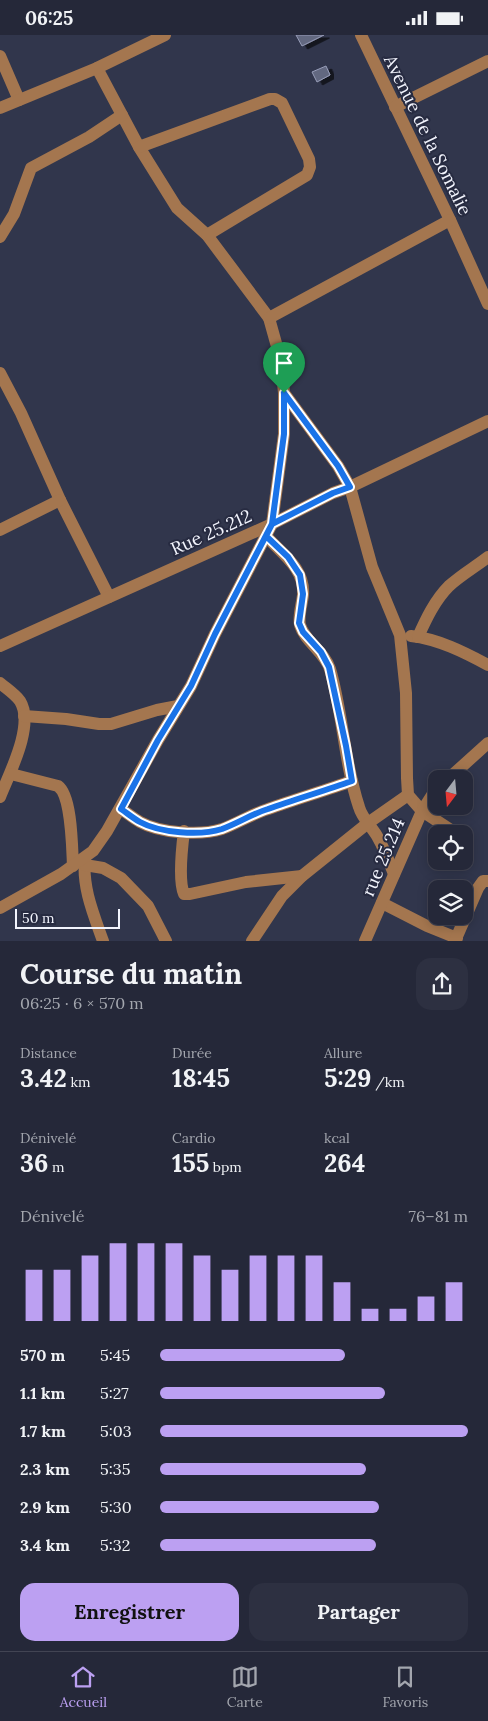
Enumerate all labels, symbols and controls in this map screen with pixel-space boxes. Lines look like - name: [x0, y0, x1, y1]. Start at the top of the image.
- text: 06:25: [25, 6, 73, 30]
- street label: Avenue de la Somalie: [379, 50, 477, 219]
- pin: [263, 342, 305, 393]
- icon: arrive: [270, 349, 298, 377]
- street label: Rue 25.212: [167, 504, 255, 560]
- north arrow: [428, 770, 472, 815]
- map controls: [428, 770, 473, 925]
- street label: rue 25.214: [356, 814, 410, 900]
- button: locate: [428, 825, 473, 870]
- button: layers: [428, 880, 473, 925]
- scale bar: [15, 906, 120, 929]
- text: 50 m: [22, 909, 55, 927]
- text: Course du matin: [20, 956, 242, 992]
- button: share: [416, 958, 468, 1010]
- text: 06:25 · 6 × 570 m: [20, 993, 144, 1013]
- text: Distance: [20, 1044, 77, 1062]
- text: Durée: [172, 1044, 212, 1062]
- text: Allure: [324, 1044, 362, 1062]
- text: 3.42: [20, 1062, 67, 1094]
- text: 18:45: [172, 1062, 230, 1094]
- text: 5:29: [324, 1062, 371, 1094]
- text: km: [67, 1073, 91, 1091]
- text: /km: [371, 1073, 405, 1091]
- text: Dénivelé: [20, 1129, 76, 1147]
- text: Cardio: [172, 1129, 215, 1147]
- text: kcal: [324, 1129, 350, 1147]
- text: 36: [20, 1147, 48, 1179]
- text: 155: [172, 1147, 209, 1179]
- text: 264: [324, 1147, 365, 1179]
- text: m: [48, 1158, 65, 1176]
- text: bpm: [209, 1158, 242, 1176]
- text: Dénivelé: [20, 1206, 85, 1226]
- text: 76–81 m: [409, 1206, 468, 1226]
- text: 570 m: [20, 1345, 65, 1365]
- text: 5:45: [100, 1345, 130, 1365]
- text: 1.1 km: [20, 1383, 65, 1403]
- text: 5:27: [100, 1383, 129, 1403]
- text: 1.7 km: [20, 1421, 66, 1441]
- text: 5:03: [100, 1421, 132, 1441]
- text: 2.3 km: [20, 1459, 70, 1479]
- text: 5:35: [100, 1459, 130, 1479]
- text: 2.9 km: [20, 1497, 70, 1517]
- text: 5:30: [100, 1497, 132, 1517]
- text: 3.4 km: [20, 1535, 70, 1555]
- text: 5:32: [100, 1535, 130, 1555]
- button: Enregistrer: [20, 1583, 239, 1641]
- button: Partager: [249, 1583, 468, 1641]
- tab: Accueil: [60, 1663, 107, 1711]
- tab: Carte: [227, 1663, 263, 1711]
- tab: Favoris: [382, 1663, 428, 1711]

